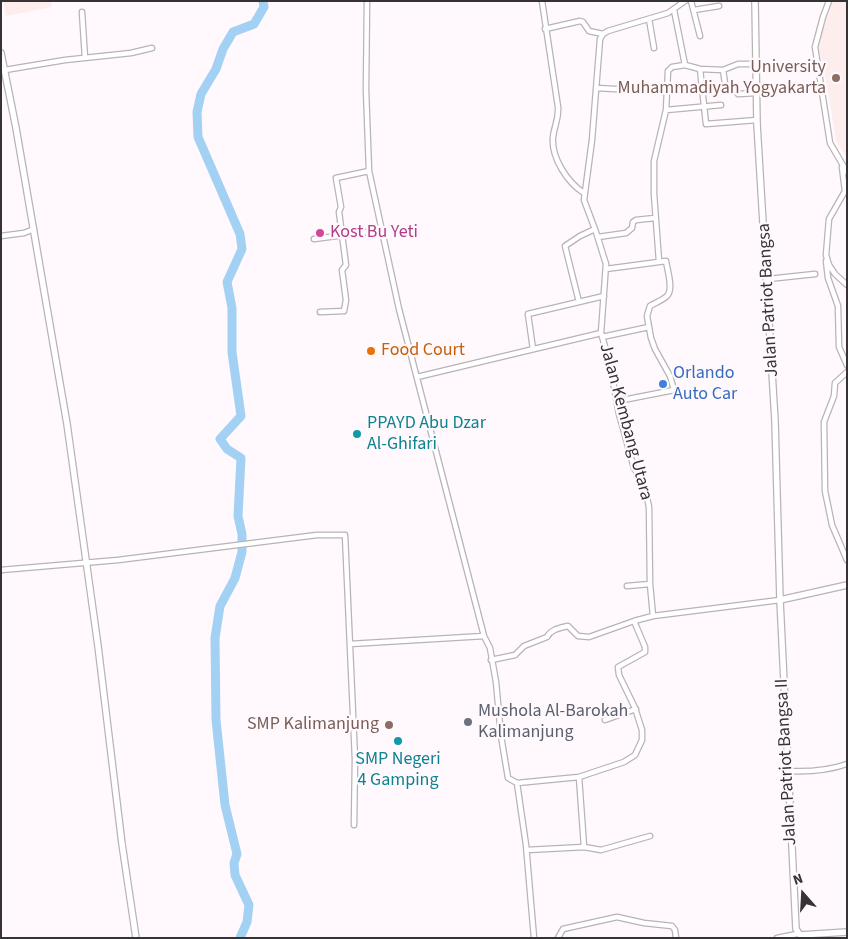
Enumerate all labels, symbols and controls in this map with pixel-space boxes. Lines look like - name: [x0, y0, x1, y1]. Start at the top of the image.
- place label: University Muhammadiyah Yogyakarta: [618, 57, 826, 100]
- marker: University Muhammadiyah Yogyakarta: [830, 72, 842, 84]
- place label: Kost Bu Yeti: [330, 222, 418, 244]
- street label: Jalan Patriot Bangsa: [754, 222, 784, 378]
- marker: Kost Bu Yeti: [314, 227, 326, 239]
- place label: Food Court: [381, 340, 465, 362]
- street label: Jalan Kembang Utara: [594, 341, 656, 503]
- marker: Food Court: [365, 345, 377, 357]
- place label: Orlando Auto Car: [673, 363, 737, 406]
- marker: Orlando Auto Car: [657, 378, 669, 390]
- place label: PPAYD Abu Dzar Al-Ghifari: [367, 413, 486, 456]
- marker: PPAYD Abu Dzar Al-Ghifari: [351, 428, 363, 440]
- street label: Jalan Patriot Bangsa II: [772, 678, 802, 846]
- place label: Mushola Al-Barokah Kalimanjung: [478, 701, 628, 744]
- place label: SMP Kalimanjung: [247, 714, 379, 736]
- marker: Mushola Al-Barokah Kalimanjung: [462, 716, 474, 728]
- marker: SMP Kalimanjung: [383, 719, 395, 731]
- marker: SMP Negeri 4 Gamping: [392, 735, 404, 747]
- place label: SMP Negeri 4 Gamping: [355, 749, 441, 792]
- north arrow: [778, 869, 828, 919]
- text: N: [790, 869, 806, 891]

